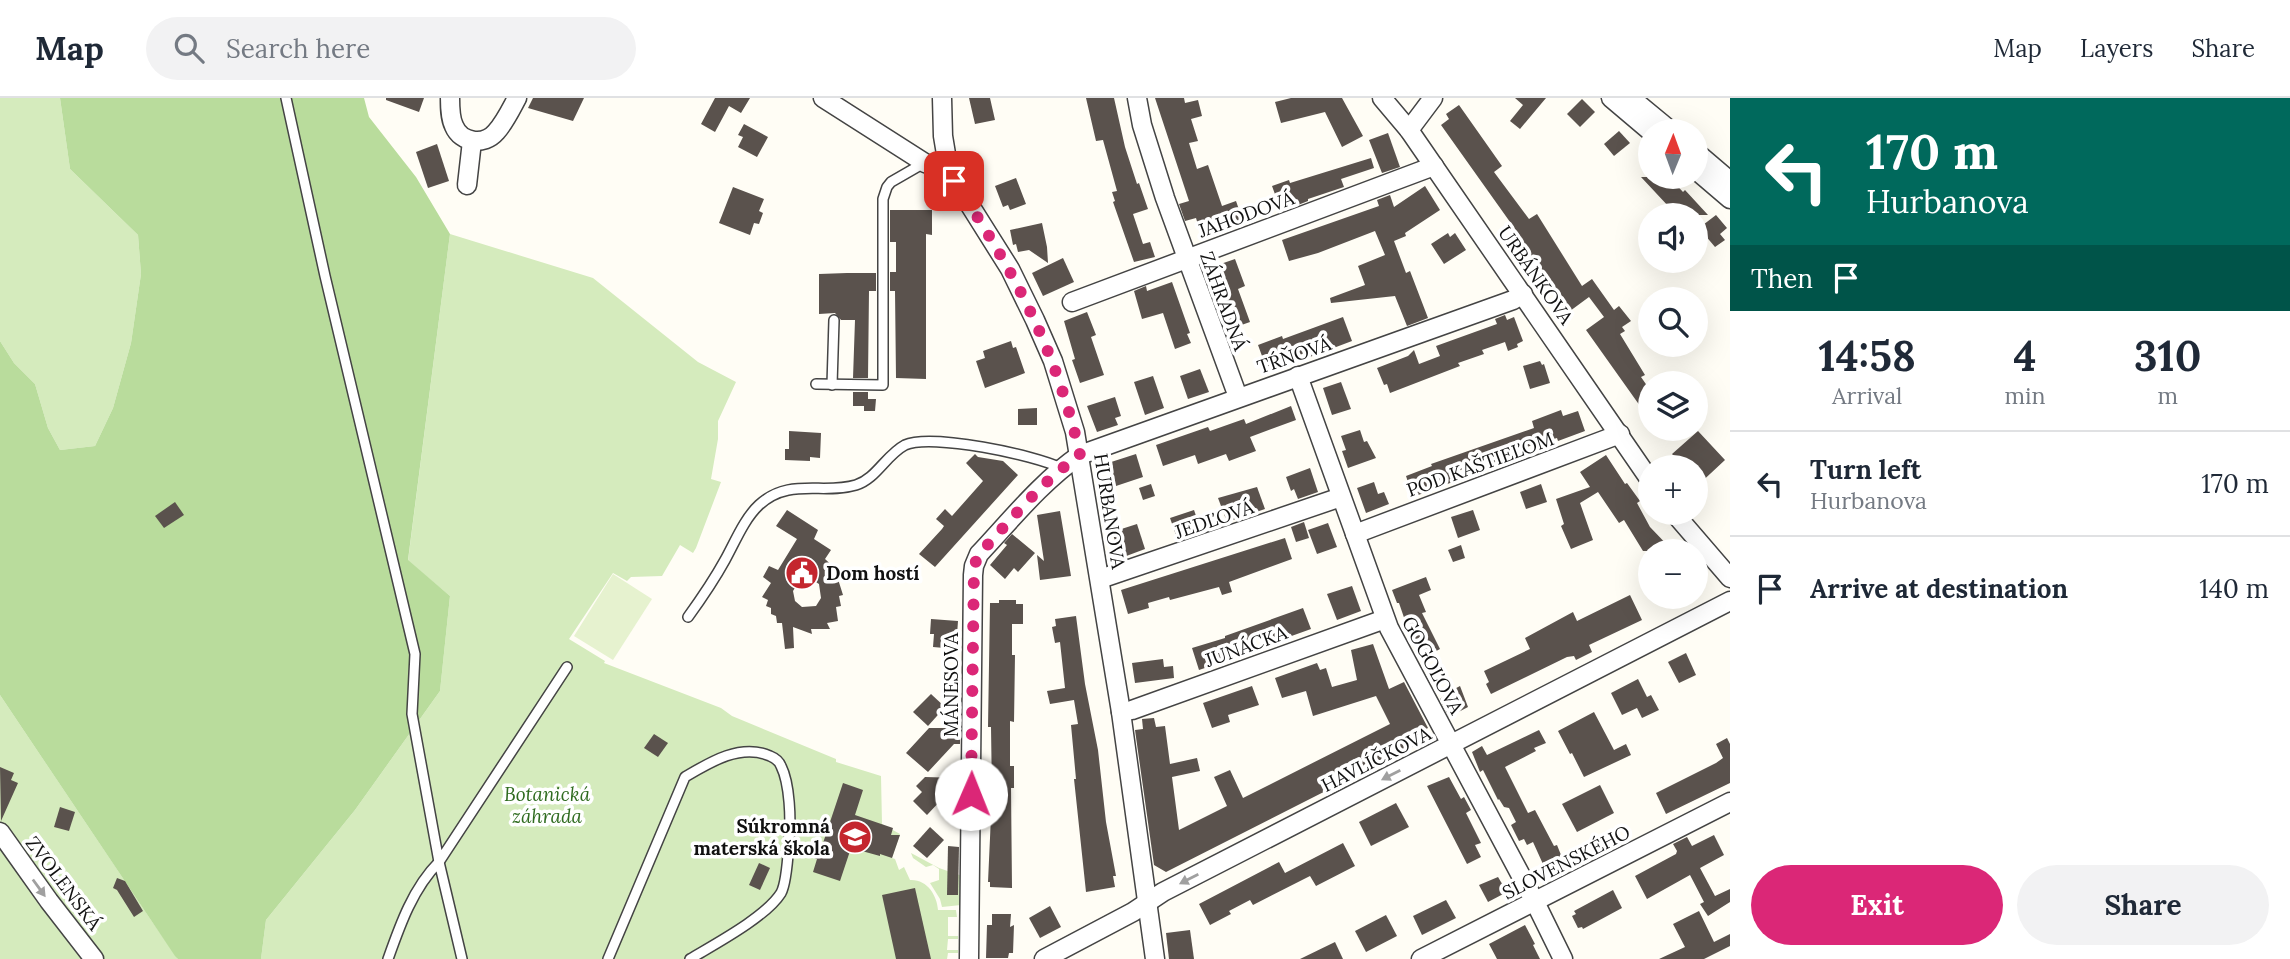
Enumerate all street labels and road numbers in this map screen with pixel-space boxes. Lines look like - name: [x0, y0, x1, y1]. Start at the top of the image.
- street label: JAHODOVÁ: [1194, 185, 1298, 243]
- street label: URBÁNKOVA: [1493, 221, 1579, 330]
- street label: ZÁHRADNÁ: [1195, 248, 1253, 355]
- street label: TŔŇOVÁ: [1254, 331, 1335, 379]
- street label: POD KAŠTIEĽOM: [1403, 426, 1557, 502]
- street label: HURBANOVA: [1089, 451, 1131, 572]
- street label: JEDĽOVÁ: [1170, 494, 1258, 544]
- street label: GOGOĽOVA: [1397, 612, 1469, 719]
- street label: JUNÁCKA: [1201, 620, 1291, 672]
- street label: MÁNESOVA: [939, 632, 963, 737]
- street label: HAVLÍČKOVA: [1317, 721, 1436, 797]
- street label: SLOVENSKÉHO: [1498, 819, 1634, 905]
- street label: ZVOLENSKÁ: [21, 831, 108, 936]

